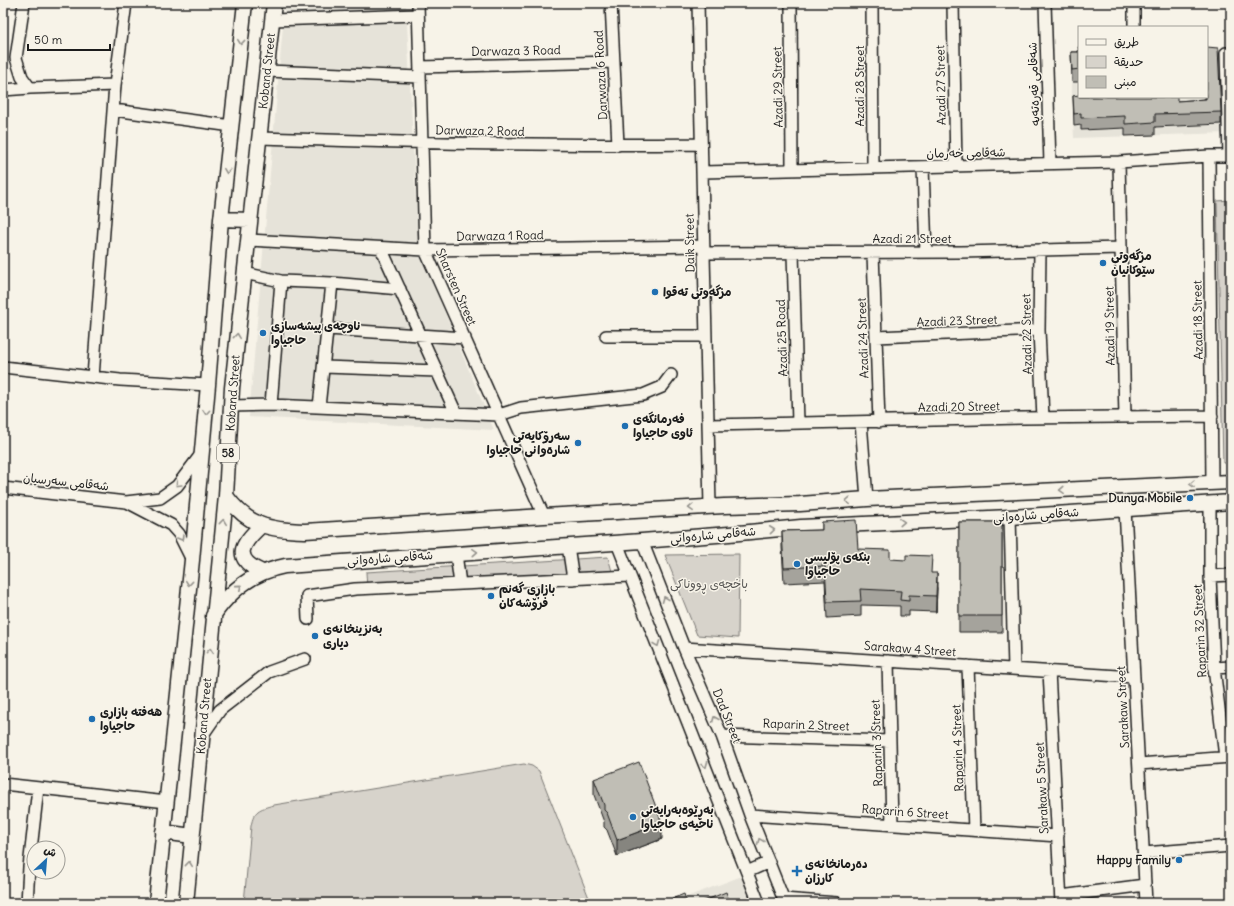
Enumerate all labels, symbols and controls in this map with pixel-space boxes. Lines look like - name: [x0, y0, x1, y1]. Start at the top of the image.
- scale bar: [28, 26, 110, 52]
- legend: [1078, 26, 1208, 98]
- street label: Darwaza 6 Road: [591, 30, 610, 120]
- text: 50 m: [34, 32, 63, 47]
- street label: Koband Street: [255, 32, 278, 110]
- text: طريق: [1114, 34, 1139, 49]
- one-way arrow: [237, 39, 246, 45]
- street label: Darwaza 3 Road: [471, 42, 561, 59]
- street label: شەقامی قەرەتەپە: [1025, 42, 1043, 126]
- street label: Azadi 28 Street: [852, 45, 867, 127]
- street label: Azadi 27 Street: [932, 45, 949, 125]
- street label: Azadi 29 Street: [769, 46, 786, 128]
- text: حديقة: [1114, 54, 1143, 69]
- text: مبنى: [1114, 74, 1137, 90]
- street label: Darwaza 2 Road: [435, 122, 525, 139]
- street label: شەقامی خەرمان: [926, 144, 1006, 162]
- one-way arrow: [223, 168, 232, 174]
- street label: Daik Street: [681, 213, 698, 273]
- street label: Darwaza 1 Road: [456, 227, 544, 244]
- street label: Azadi 21 Street: [873, 231, 952, 246]
- street label: Sharsten Street: [433, 246, 480, 328]
- place label: مزگەوتی سێوکانیان: [1111, 248, 1155, 278]
- marker: مزگەوتی سێوکانیان: [1098, 258, 1108, 268]
- street label: Azadi 18 Street: [1189, 280, 1206, 360]
- place label: مزگەوتی تەقوا: [663, 284, 732, 300]
- street label: Azadi 19 Street: [1101, 286, 1118, 366]
- marker: مزگەوتی تەقوا: [650, 287, 660, 297]
- street label: Azadi 22 Street: [1018, 293, 1035, 375]
- street label: Azadi 24 Street: [854, 297, 871, 379]
- street label: Azadi 25 Road: [773, 299, 790, 377]
- street label: Azadi 23 Street: [916, 312, 998, 329]
- place label: ناوچەی پیشەسازی حاجیاوا: [271, 318, 360, 348]
- marker: ناوچەی پیشەسازی حاجیاوا: [258, 328, 268, 338]
- one-way arrow: [232, 333, 241, 339]
- street label: Koband Street: [222, 354, 243, 432]
- street label: Azadi 20 Street: [918, 398, 1000, 415]
- one-way arrow: [201, 409, 210, 415]
- place label: فەرمانگەی ئاوی حاجیاوا: [633, 411, 693, 441]
- marker: فەرمانگەی ئاوی حاجیاوا: [620, 421, 630, 431]
- place label: سەرۆکایەتی شارەوانی حاجیاوا: [487, 428, 570, 458]
- marker: سەرۆکایەتی شارەوانی حاجیاوا: [573, 438, 583, 448]
- road number: 58: [217, 444, 239, 462]
- street label: شەقامی سەرسیان: [22, 470, 110, 494]
- one-way arrow: [175, 479, 183, 487]
- one-way arrow: [1189, 480, 1195, 488]
- one-way arrow: [1059, 486, 1065, 494]
- place label: Dunya Mobile: [1108, 490, 1183, 506]
- marker: Dunya Mobile: [1185, 493, 1195, 503]
- one-way arrow: [845, 496, 851, 505]
- one-way arrow: [688, 504, 694, 513]
- street label: شەقامی شارەوانی: [992, 504, 1080, 526]
- one-way arrow: [899, 518, 905, 526]
- one-way arrow: [219, 519, 228, 525]
- street label: شەقامی شارەوانی: [669, 523, 757, 547]
- one-way arrow: [769, 525, 775, 534]
- one-way arrow: [176, 534, 183, 541]
- street label: شەقامی شارەوانی: [346, 547, 434, 569]
- one-way arrow: [472, 548, 478, 557]
- place label: بنکەی پۆلیسی حاجیاوا: [805, 549, 870, 579]
- marker: بنکەی پۆلیسی حاجیاوا: [792, 559, 802, 569]
- park label: باخچەی ڕووناکی: [670, 576, 748, 594]
- one-way arrow: [185, 580, 194, 586]
- place label: بازاڕی گەنم فرۆشەکان: [499, 581, 555, 611]
- one-way arrow: [234, 584, 241, 591]
- street label: Raparin 32 Street: [1190, 584, 1209, 678]
- marker: بازاڕی گەنم فرۆشەکان: [486, 591, 496, 601]
- one-way arrow: [662, 595, 670, 603]
- place label: بەنزینخانەی دیاری: [323, 621, 382, 650]
- marker: بەنزینخانەی دیاری: [310, 631, 320, 641]
- street label: Sarakaw 4 Street: [864, 638, 957, 659]
- one-way arrow: [652, 640, 660, 647]
- one-way arrow: [205, 648, 214, 654]
- street label: Sarakaw Street: [1113, 666, 1132, 749]
- street label: Koband Street: [193, 677, 214, 755]
- street label: Dad Street: [710, 686, 745, 745]
- street label: Raparin 3 Street: [867, 699, 886, 787]
- place label: هەفتە بازاڕی حاجیاوا: [100, 704, 162, 734]
- street label: Raparin 4 Street: [948, 704, 967, 792]
- marker: هەفتە بازاڕی حاجیاوا: [87, 714, 97, 724]
- street label: Raparin 2 Street: [762, 715, 850, 734]
- one-way arrow: [711, 716, 719, 723]
- street label: Sarakaw 5 Street: [1032, 742, 1051, 834]
- one-way arrow: [700, 761, 708, 768]
- street label: Raparin 6 Street: [861, 801, 949, 822]
- place label: بەڕێوەبەرایەتی ناحیەی حاجیاوا: [641, 802, 714, 832]
- marker: بەڕێوەبەرایەتی ناحیەی حاجیاوا: [628, 812, 638, 822]
- one-way arrow: [757, 837, 765, 844]
- north arrow: [26, 840, 66, 880]
- text: ش: [42, 842, 59, 860]
- place label: Happy Family: [1096, 852, 1171, 868]
- marker: Happy Family: [1174, 855, 1184, 865]
- place label: دەرمانخانەی کارزان: [805, 856, 868, 885]
- one-way arrow: [185, 861, 194, 867]
- marker: دەرمانخانەی کارزان: [792, 866, 802, 876]

